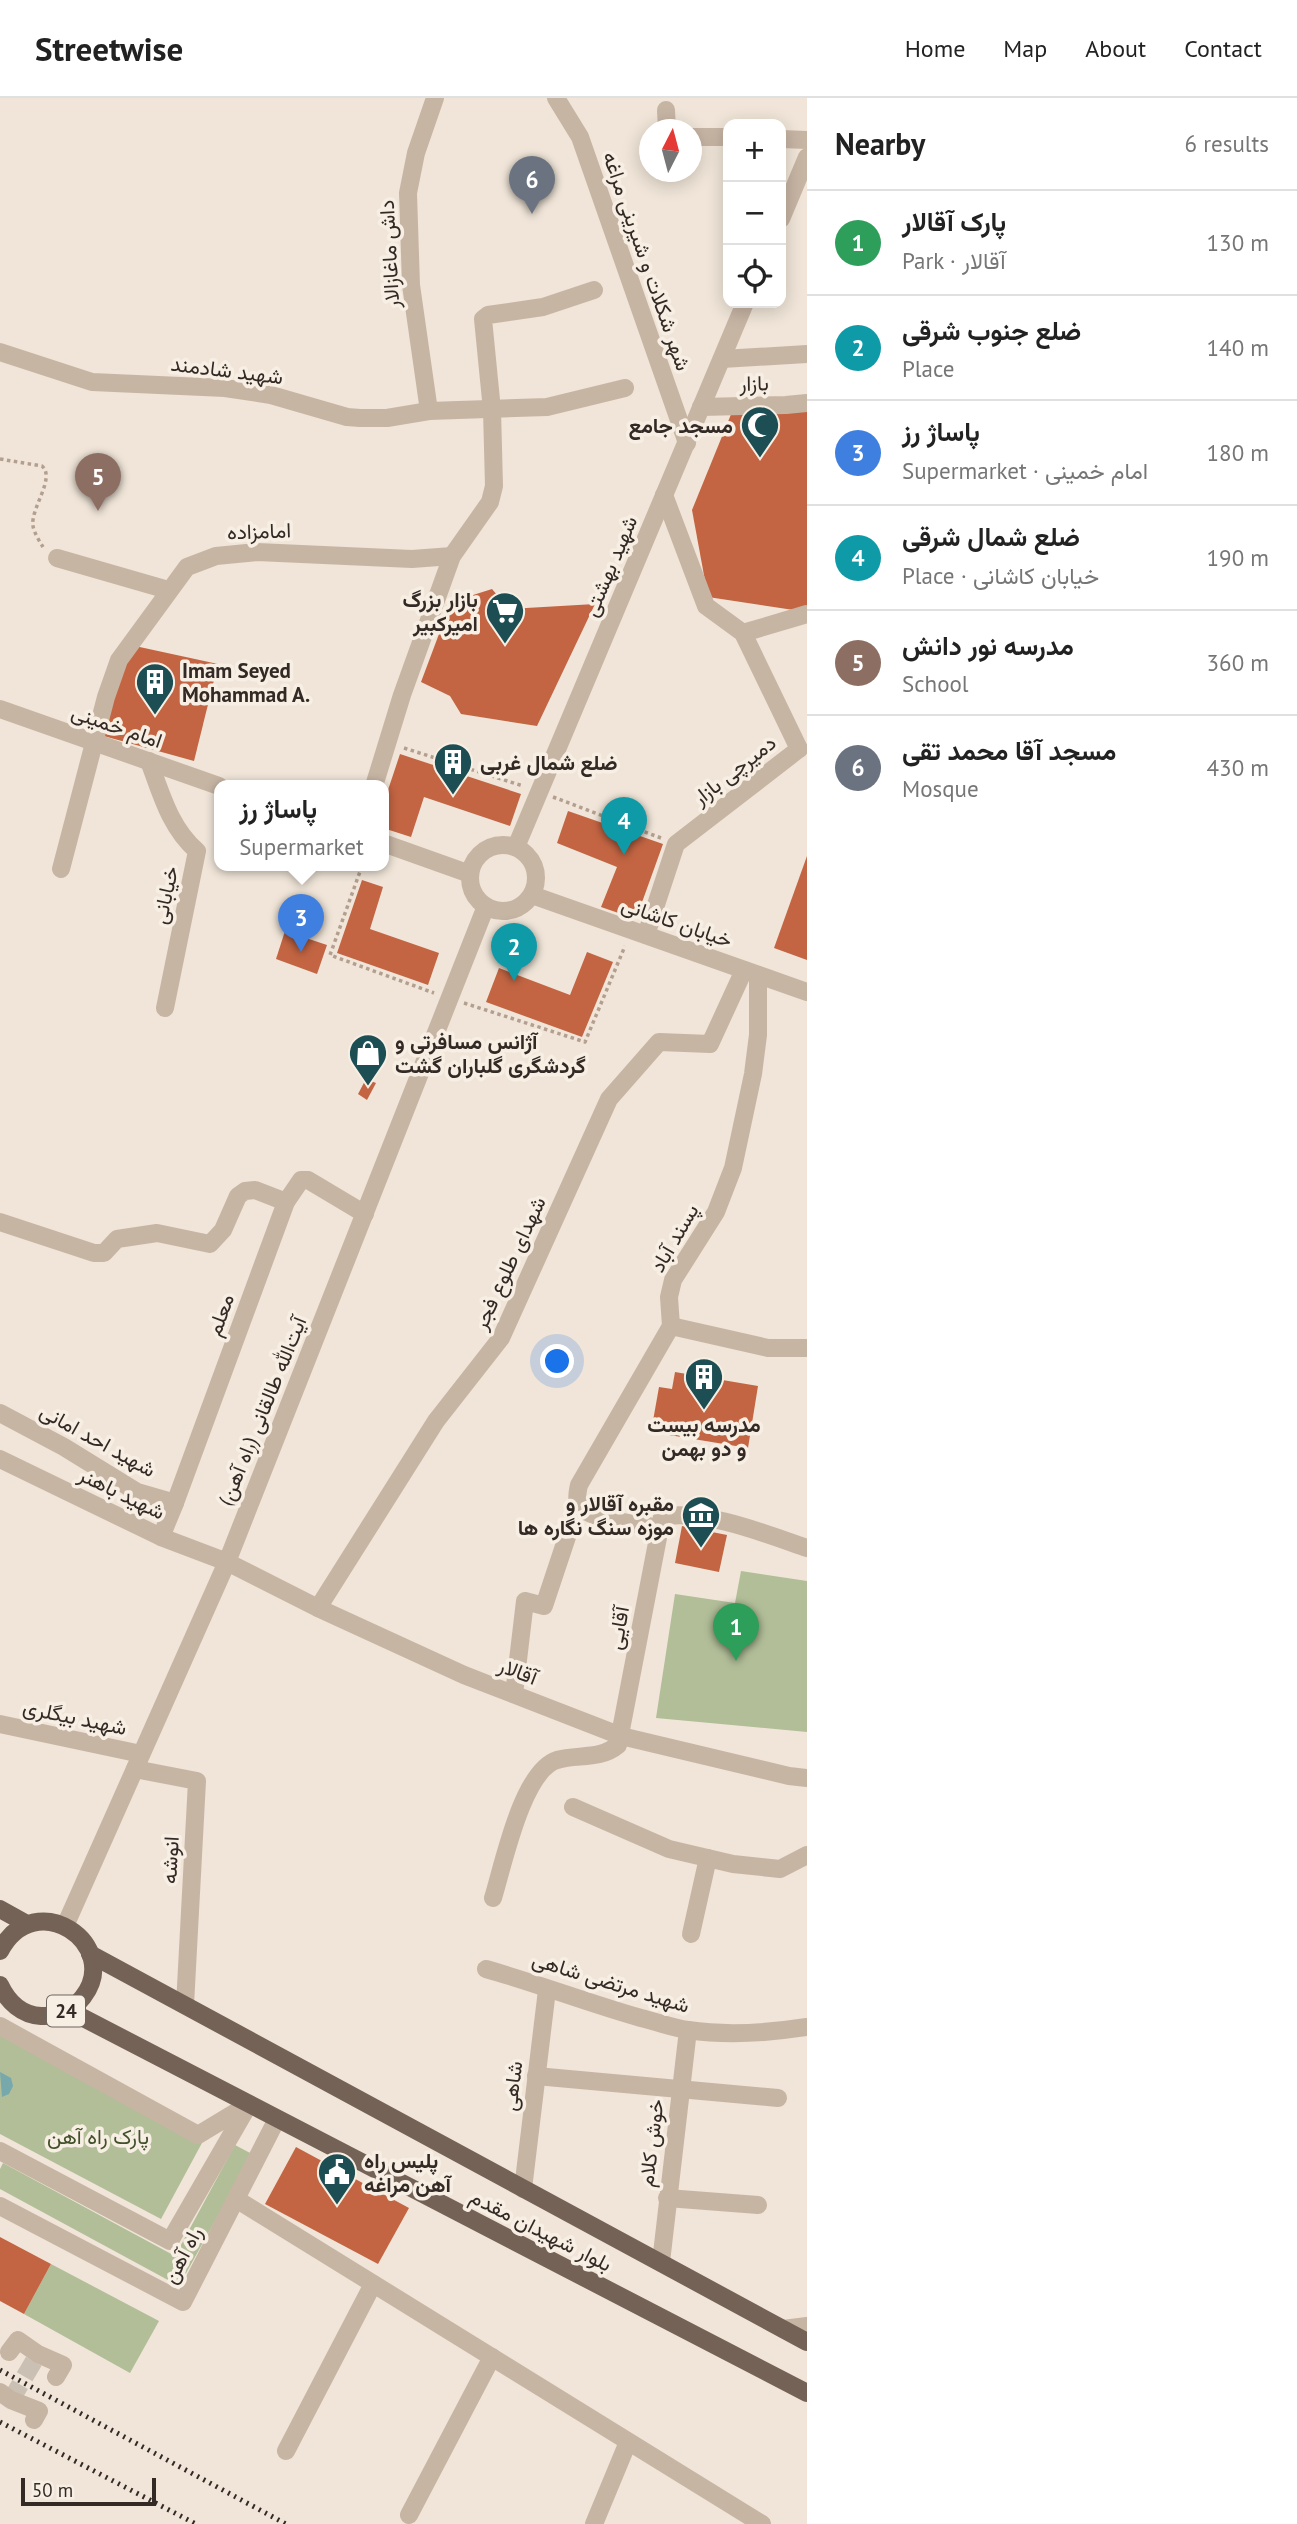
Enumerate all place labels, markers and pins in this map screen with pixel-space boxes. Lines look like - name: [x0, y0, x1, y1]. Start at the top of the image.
- pin: 6: [509, 156, 555, 214]
- mosque icon: مسجد جامع: [739, 404, 781, 459]
- place label: مسجد جامع: [629, 412, 733, 440]
- pin: 5: [75, 453, 121, 511]
- place label: بازار بزرگ امیرکبیر: [402, 586, 478, 637]
- supermarket icon: بازار بزرگ امیرکبیر: [484, 590, 526, 645]
- place label: Imam Seyed Mohammad A.: [182, 657, 310, 708]
- building icon: Imam Seyed Mohammad A.: [134, 661, 176, 716]
- building icon: ضلع شمال غربی: [432, 741, 474, 796]
- place label: ضلع شمال غربی: [480, 749, 618, 777]
- pin: 4: [601, 797, 647, 855]
- pin: 3: [278, 894, 324, 952]
- pin: 2: [491, 923, 537, 981]
- place label: آژانس مسافرتی و گردشگری گلباران گشت: [395, 1028, 586, 1079]
- shop icon: آژانس مسافرتی و گردشگری گلباران گشت: [347, 1032, 389, 1087]
- building icon: مدرسه بیست و دو بهمن: [683, 1356, 725, 1411]
- place label: مدرسه بیست و دو بهمن: [647, 1411, 761, 1462]
- place label: مقبره آقالار و موزه سنگ نگاره ها: [518, 1490, 674, 1541]
- museum icon: مقبره آقالار و موزه سنگ نگاره ها: [680, 1494, 722, 1549]
- pin: 1: [713, 1603, 759, 1661]
- place label: پلیس راه آهن مراغه: [364, 2147, 453, 2198]
- public building icon: پلیس راه آهن مراغه: [316, 2151, 358, 2206]

